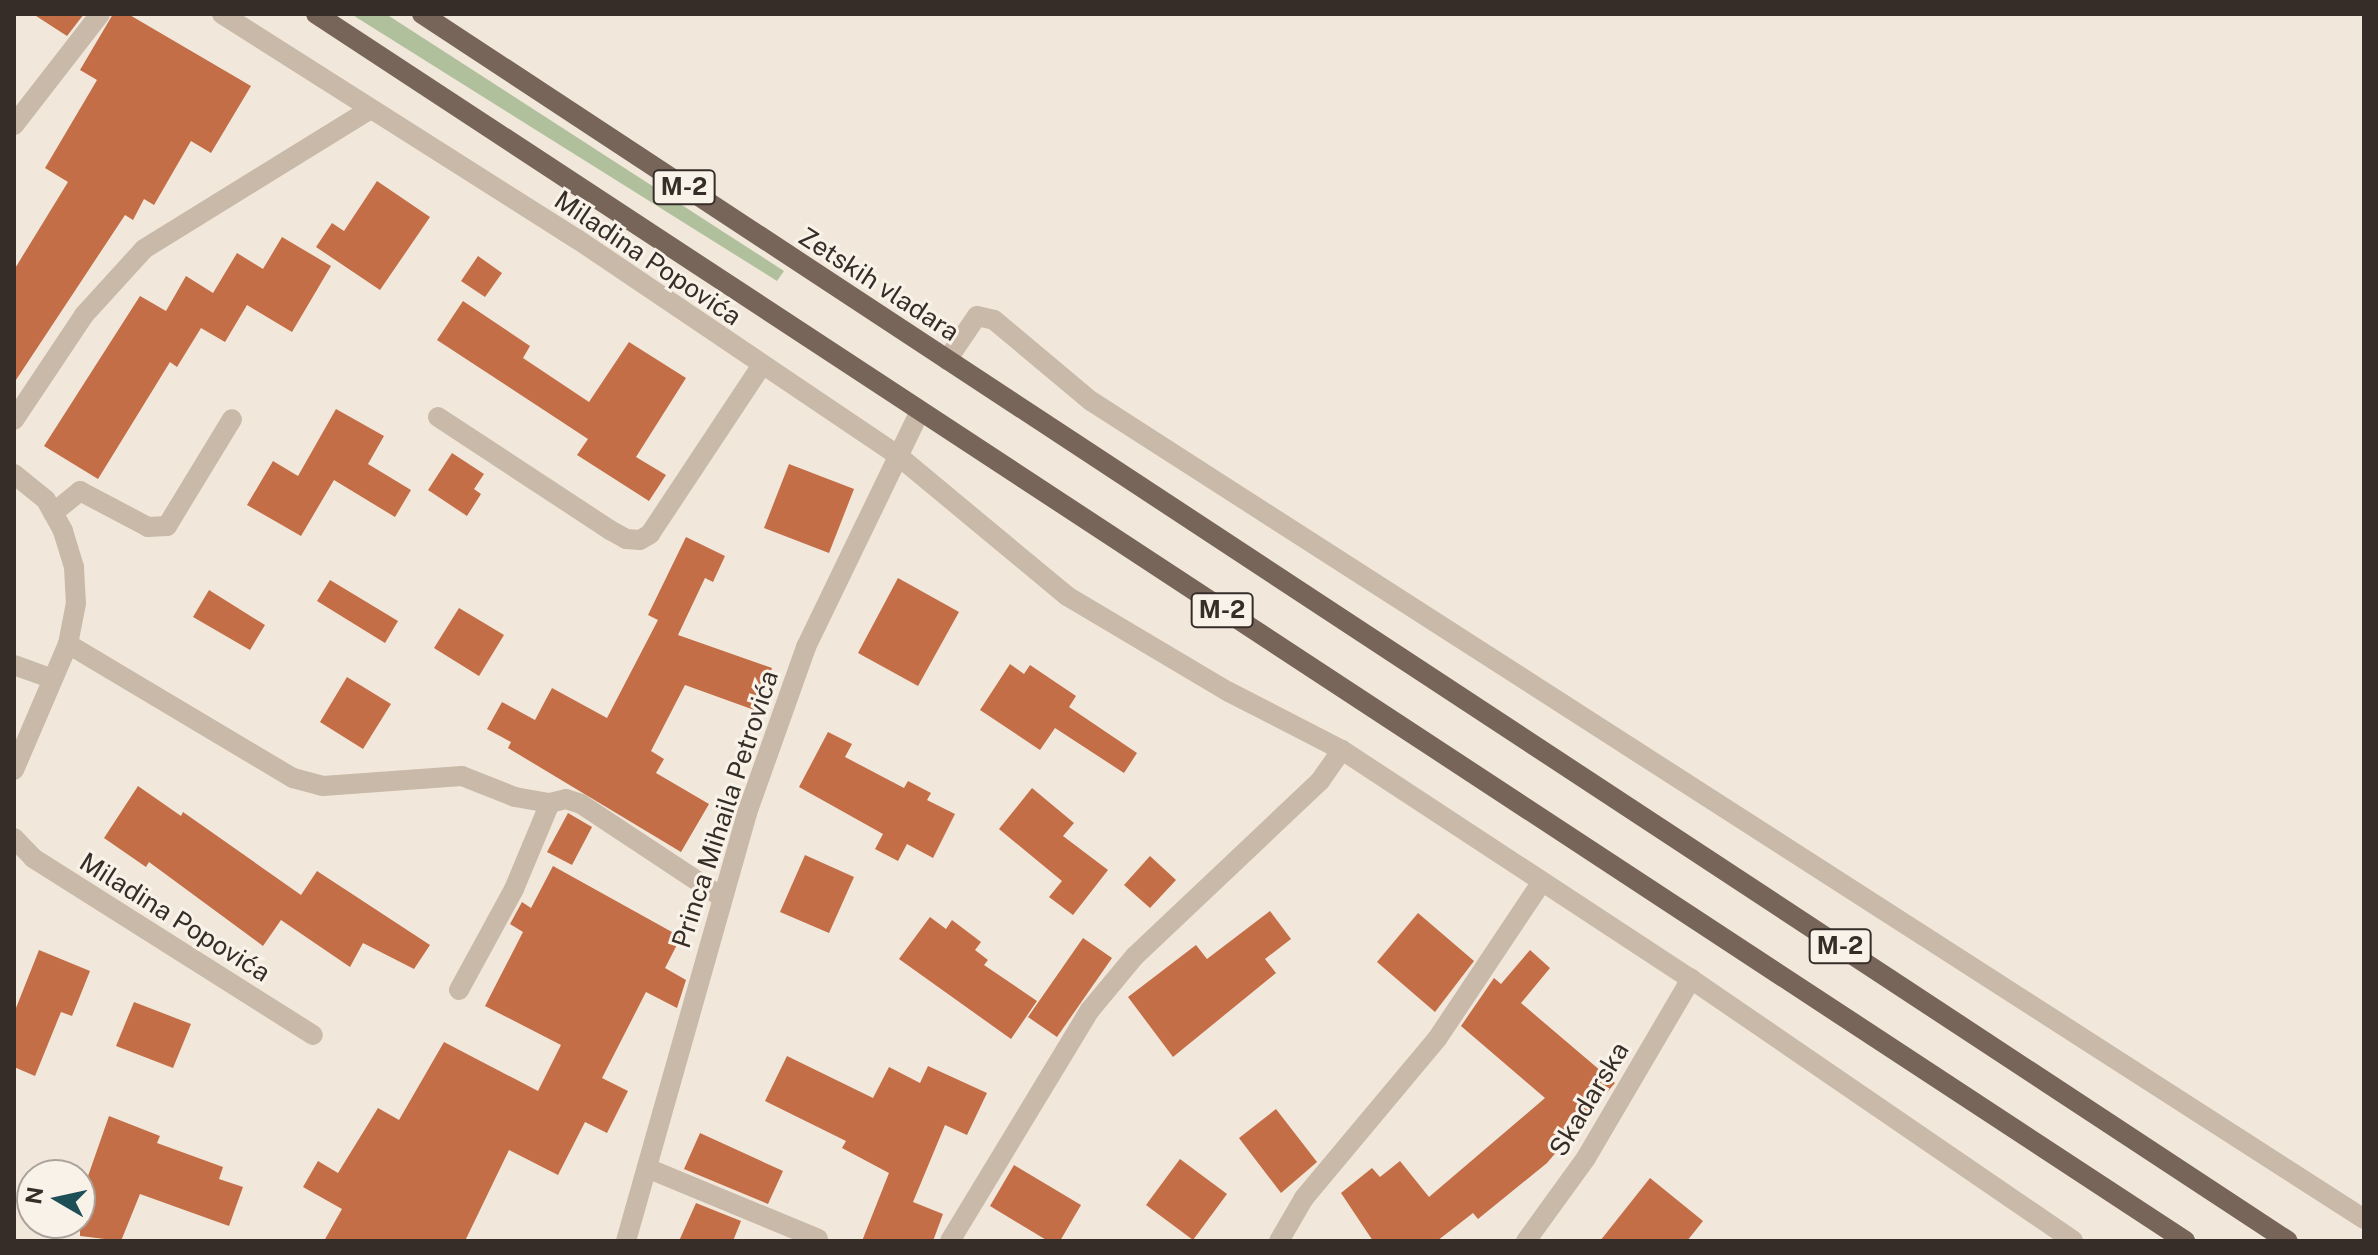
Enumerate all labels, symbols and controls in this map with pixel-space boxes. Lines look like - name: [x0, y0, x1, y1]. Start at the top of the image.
- road number: M-2: [652, 167, 716, 207]
- street label: Miladina Popovića: [549, 184, 747, 332]
- street label: Zetskih vladara: [793, 220, 965, 348]
- road number: M-2: [1190, 590, 1254, 630]
- street label: Princa Mihaila Petrovića: [665, 666, 785, 952]
- street label: Miladina Popovića: [74, 846, 276, 988]
- road number: M-2: [1808, 926, 1872, 966]
- street label: Skadarska: [1543, 1036, 1635, 1162]
- north arrow: [16, 1159, 96, 1239]
- text: N: [20, 1185, 48, 1206]

